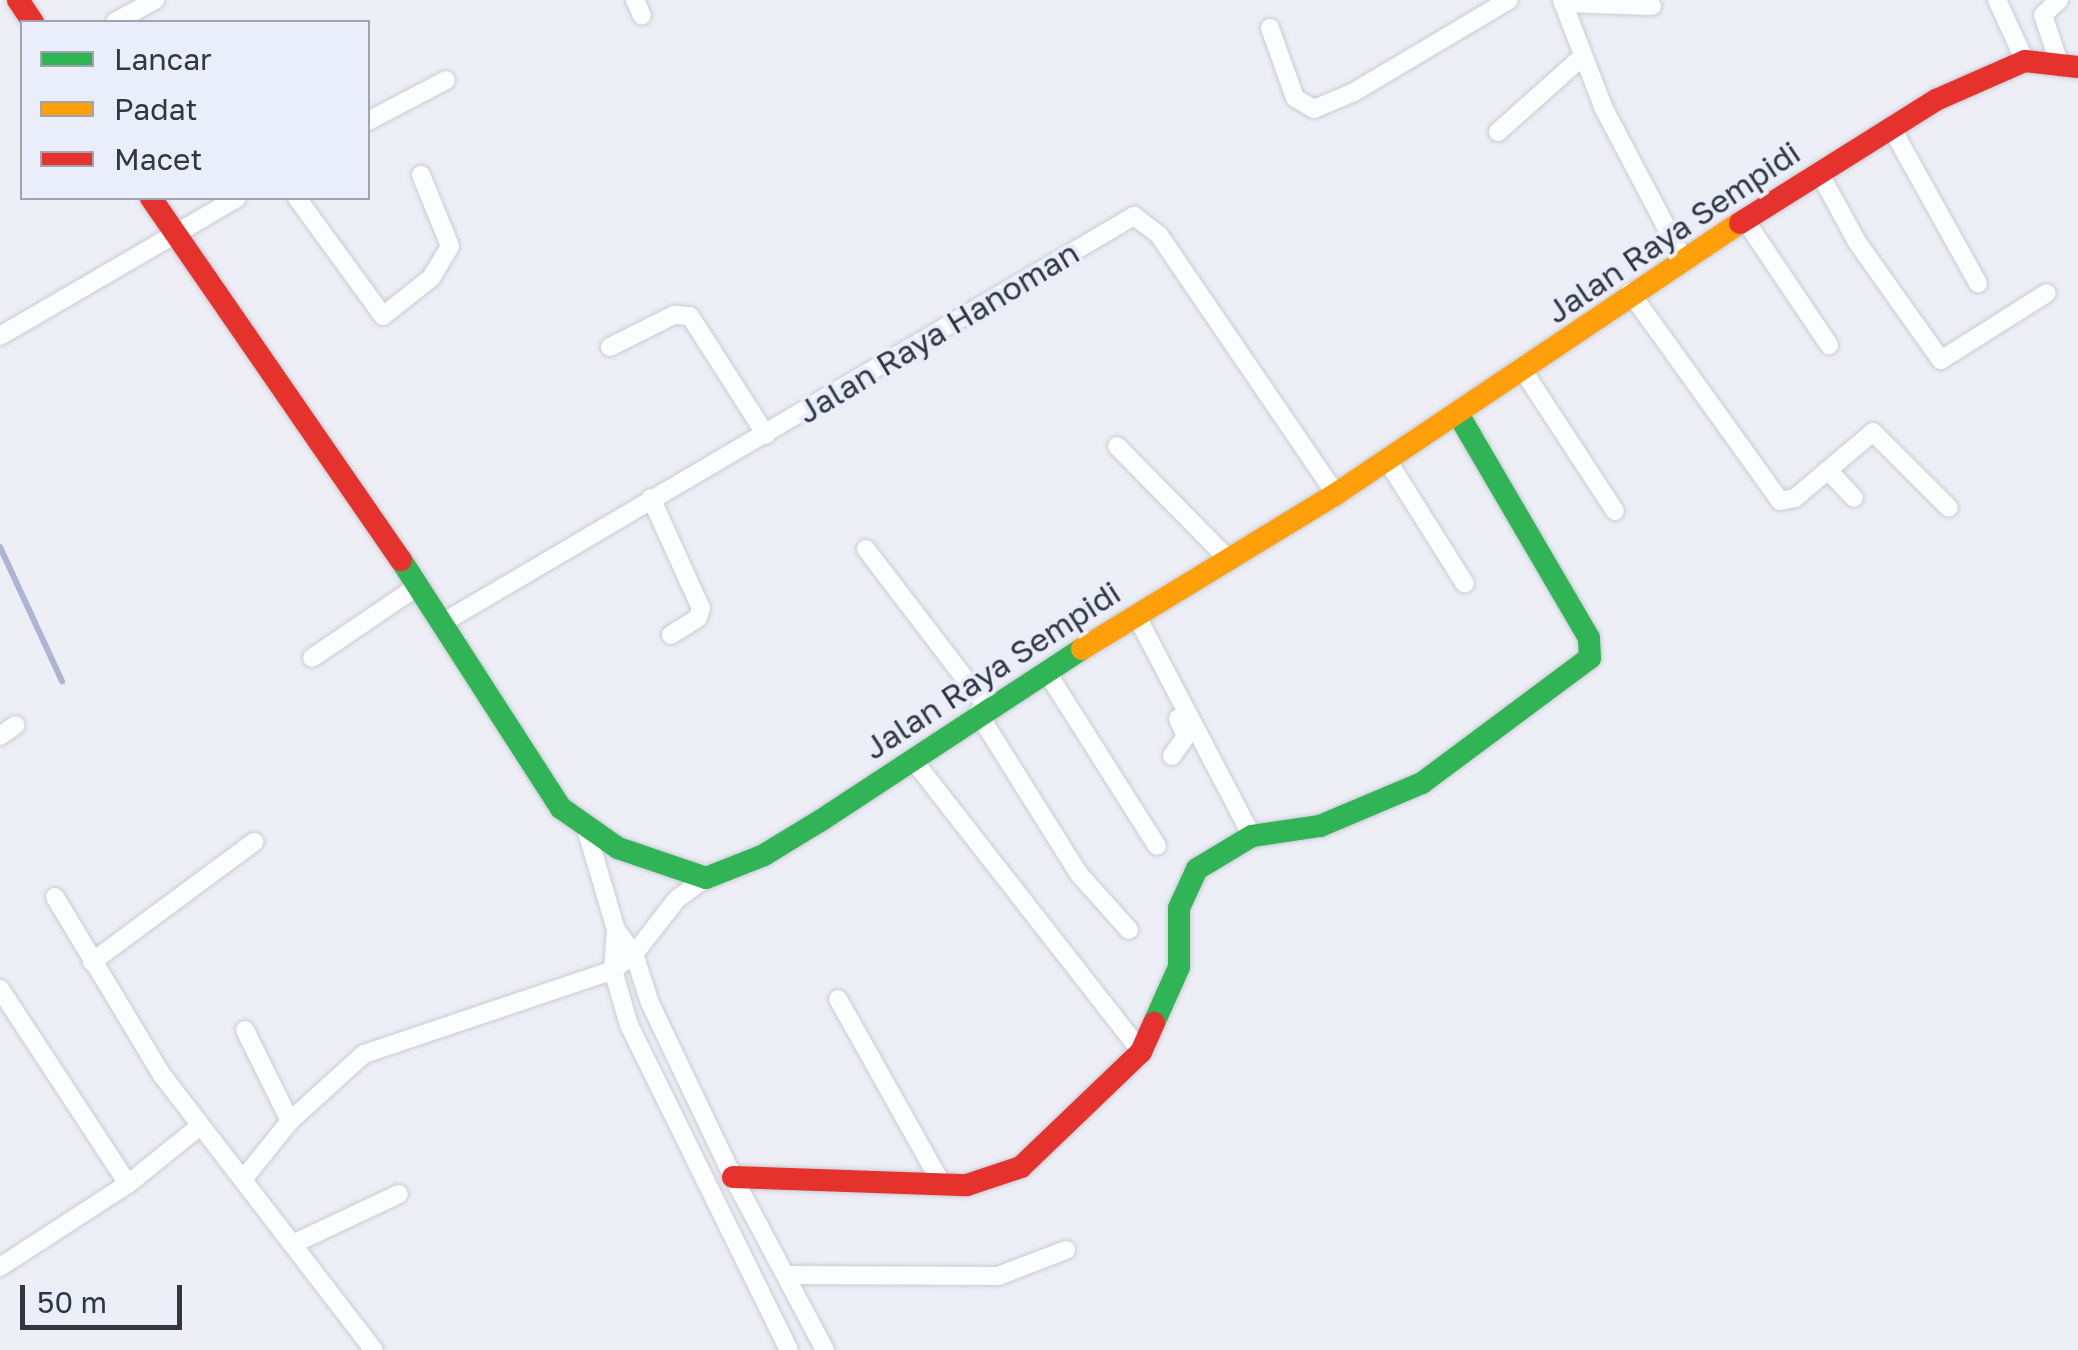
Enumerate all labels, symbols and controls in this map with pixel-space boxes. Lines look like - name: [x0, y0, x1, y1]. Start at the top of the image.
- legend: [20, 20, 370, 200]
- text: Lancar: [114, 41, 212, 77]
- text: Padat: [114, 91, 197, 127]
- street label: Jalan Raya Sempidi: [1539, 133, 1807, 331]
- text: Macet: [114, 141, 203, 177]
- street label: Jalan Raya Hanoman: [790, 233, 1086, 431]
- street label: Jalan Raya Sempidi: [857, 573, 1127, 767]
- scale bar: [25, 1265, 188, 1327]
- text: 50 m: [37, 1284, 107, 1320]

